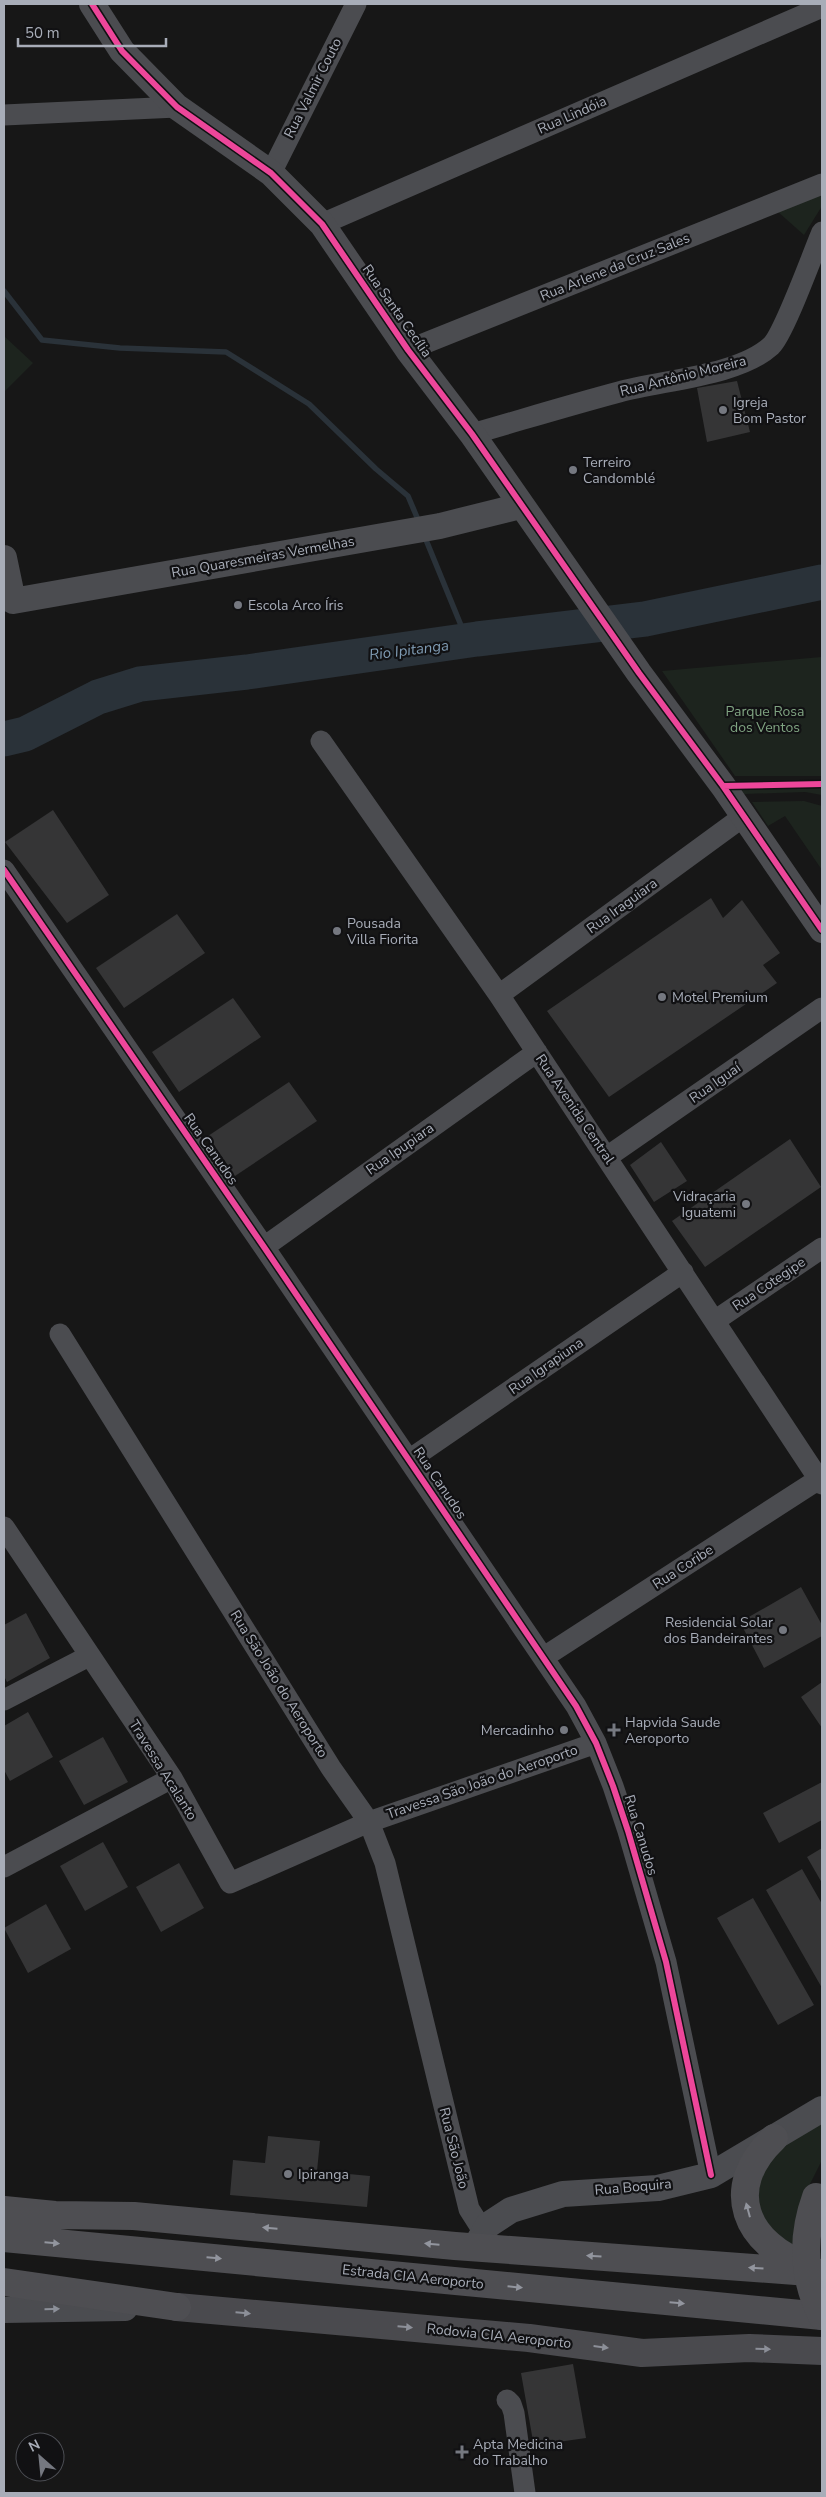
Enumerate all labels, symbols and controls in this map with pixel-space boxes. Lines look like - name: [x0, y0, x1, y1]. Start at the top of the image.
- scale bar: [18, 15, 165, 47]
- text: 50 m: [25, 23, 60, 43]
- street label: Rua Valmir Couto: [280, 35, 346, 141]
- street label: Rua Lindóia: [534, 91, 610, 139]
- street label: Rua Arlene da Cruz Sales: [537, 228, 693, 306]
- street label: Rua Santa Cecília: [358, 261, 436, 361]
- street label: Rua Antônio Moreira: [618, 351, 748, 401]
- place label: Igreja Bom Pastor: [733, 393, 806, 428]
- marker: Igreja Bom Pastor: [717, 404, 729, 416]
- place label: Terreiro Candomblé: [583, 453, 655, 488]
- marker: Terreiro Candomblé: [567, 464, 579, 476]
- street label: Rua Quaresmeiras Vermelhas: [170, 531, 356, 582]
- place label: Escola Arco Íris: [248, 596, 344, 615]
- marker: Escola Arco Íris: [232, 599, 244, 611]
- water label: Rio Ipitanga: [368, 635, 450, 665]
- park label: Parque Rosa dos Ventos: [725, 702, 805, 737]
- street label: Rua Iraguiara: [583, 874, 661, 938]
- place label: Pousada Villa Fiorita: [346, 914, 418, 949]
- marker: Pousada Villa Fiorita: [331, 925, 343, 937]
- place label: Motel Premium: [672, 988, 768, 1007]
- marker: Motel Premium: [656, 991, 668, 1003]
- street label: Rua Avenida Central: [531, 1050, 619, 1168]
- street label: Rua Iguaí: [686, 1058, 745, 1108]
- street label: Rua Canudos: [179, 1109, 243, 1189]
- street label: Rua Ipupiara: [362, 1119, 438, 1179]
- place label: Vidraçaria Iguatemi: [672, 1187, 736, 1222]
- marker: Vidraçaria Iguatemi: [740, 1198, 752, 1210]
- street label: Rua Cotegipe: [729, 1253, 809, 1315]
- street label: Rua Igrapiuna: [505, 1333, 587, 1399]
- street label: Rua Canudos: [409, 1443, 471, 1523]
- street label: Rua Coribe: [649, 1540, 717, 1594]
- street label: Rua São João do Aeroporto: [226, 1607, 332, 1762]
- place label: Residencial Solar dos Bandeirantes: [664, 1613, 773, 1648]
- marker: Residencial Solar dos Bandeirantes: [777, 1624, 789, 1636]
- place label: Hapvida Saude Aeroporto: [625, 1713, 720, 1748]
- street label: Travessa Acalanto: [125, 1716, 202, 1824]
- place label: Mercadinho: [481, 1721, 554, 1740]
- marker: Hapvida Saude Aeroporto: [607, 1723, 621, 1737]
- marker: Mercadinho: [558, 1724, 570, 1736]
- street label: Travessa São João do Aeroporto: [384, 1740, 580, 1824]
- street label: Rua Canudos: [620, 1792, 662, 1878]
- street label: Rua São João: [435, 2105, 473, 2191]
- place label: Ipiranga: [298, 2165, 349, 2184]
- marker: Ipiranga: [282, 2168, 294, 2180]
- street label: Rua Boquira: [594, 2174, 672, 2200]
- one-way arrow: [744, 2203, 752, 2218]
- one-way arrow: [262, 2224, 278, 2232]
- one-way arrow: [45, 2239, 61, 2247]
- one-way arrow: [424, 2239, 440, 2247]
- one-way arrow: [586, 2252, 602, 2260]
- one-way arrow: [206, 2254, 222, 2262]
- street label: Estrada CIA Aeroporto: [341, 2260, 485, 2294]
- one-way arrow: [748, 2264, 764, 2272]
- one-way arrow: [507, 2283, 523, 2291]
- one-way arrow: [669, 2299, 685, 2307]
- one-way arrow: [45, 2305, 61, 2313]
- one-way arrow: [235, 2309, 251, 2317]
- street label: Rodovia CIA Aeroporto: [426, 2319, 572, 2353]
- one-way arrow: [397, 2323, 413, 2331]
- one-way arrow: [593, 2343, 609, 2351]
- one-way arrow: [755, 2345, 771, 2353]
- north arrow: [15, 2432, 65, 2482]
- text: N: [25, 2435, 43, 2457]
- place label: Apta Medicina do Trabalho: [473, 2435, 563, 2470]
- marker: Apta Medicina do Trabalho: [455, 2445, 469, 2459]

